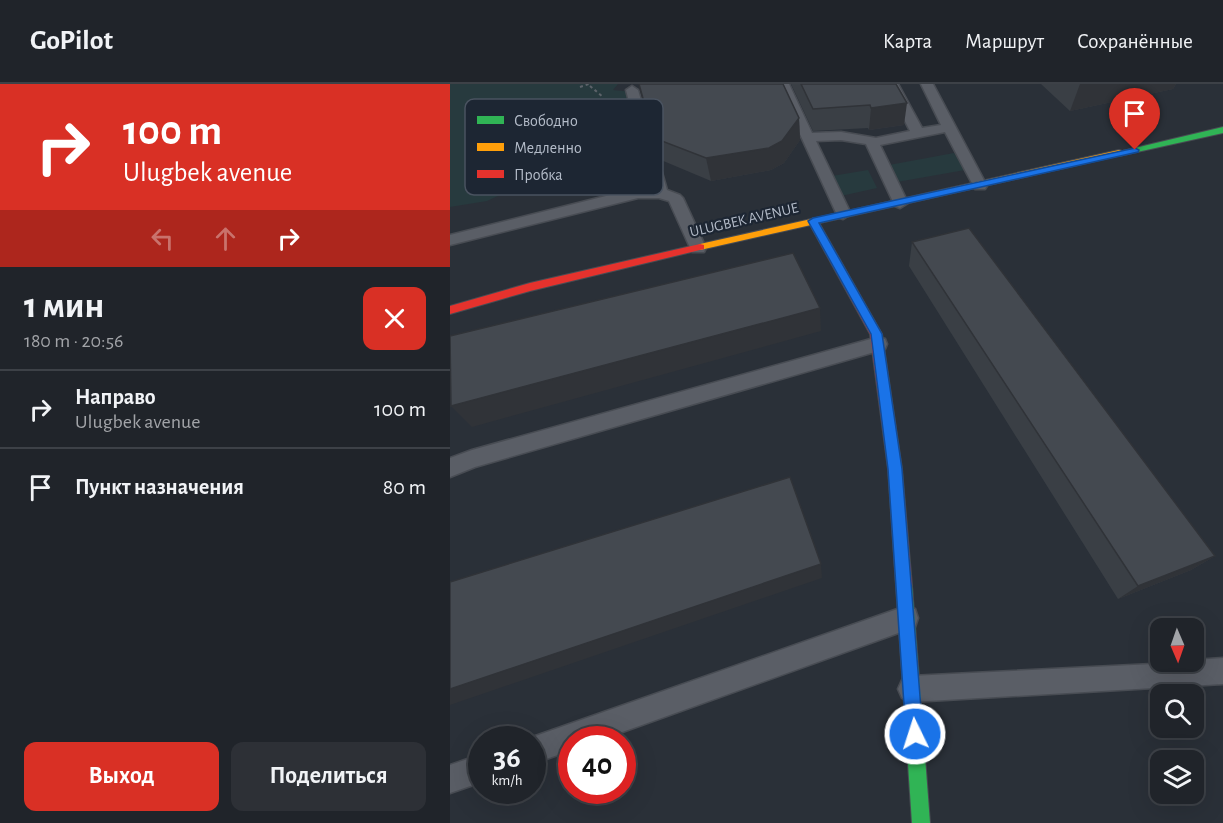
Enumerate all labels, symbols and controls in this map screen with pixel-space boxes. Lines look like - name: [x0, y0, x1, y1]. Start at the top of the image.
- text: GoPilot: [30, 27, 113, 55]
- text: Карта: [883, 31, 932, 52]
- text: Маршрут: [965, 31, 1044, 52]
- text: Сохранённые: [1077, 31, 1193, 52]
- pin: [1109, 88, 1160, 150]
- icon: arrive: [1118, 97, 1151, 130]
- legend: [465, 99, 663, 195]
- icon: right: [24, 108, 102, 186]
- text: 100 m: [123, 110, 222, 152]
- text: Свободно: [514, 113, 578, 129]
- text: Медленно: [514, 140, 582, 156]
- text: Ulugbek avenue: [123, 159, 292, 186]
- text: Пробка: [514, 167, 563, 183]
- street label: ULUGBEK AVENUE: [688, 200, 800, 240]
- icon: left: [146, 222, 179, 255]
- icon: ahead: [209, 222, 242, 255]
- icon: right: [272, 222, 305, 255]
- button: close: [363, 287, 426, 350]
- text: 1 мин: [24, 288, 104, 324]
- text: 180 m · 20:56: [24, 331, 123, 351]
- text: Направо: [75, 386, 156, 408]
- icon: right: [24, 393, 57, 426]
- text: 100 m: [374, 398, 426, 420]
- text: Ulugbek avenue: [75, 412, 200, 432]
- icon: arrive: [24, 471, 57, 504]
- text: Пункт назначения: [75, 476, 244, 498]
- text: 80 m: [383, 476, 426, 498]
- north arrow: [1150, 618, 1204, 672]
- map controls: [1150, 618, 1204, 804]
- button: search: [1150, 684, 1204, 738]
- position arrow: [883, 702, 947, 766]
- speed limit sign: 40: [558, 726, 636, 804]
- button: Выход: [24, 742, 219, 811]
- button: Поделиться: [231, 742, 426, 811]
- text: 36: [493, 743, 521, 773]
- button: layers: [1150, 750, 1204, 804]
- text: km/h: [492, 773, 522, 788]

